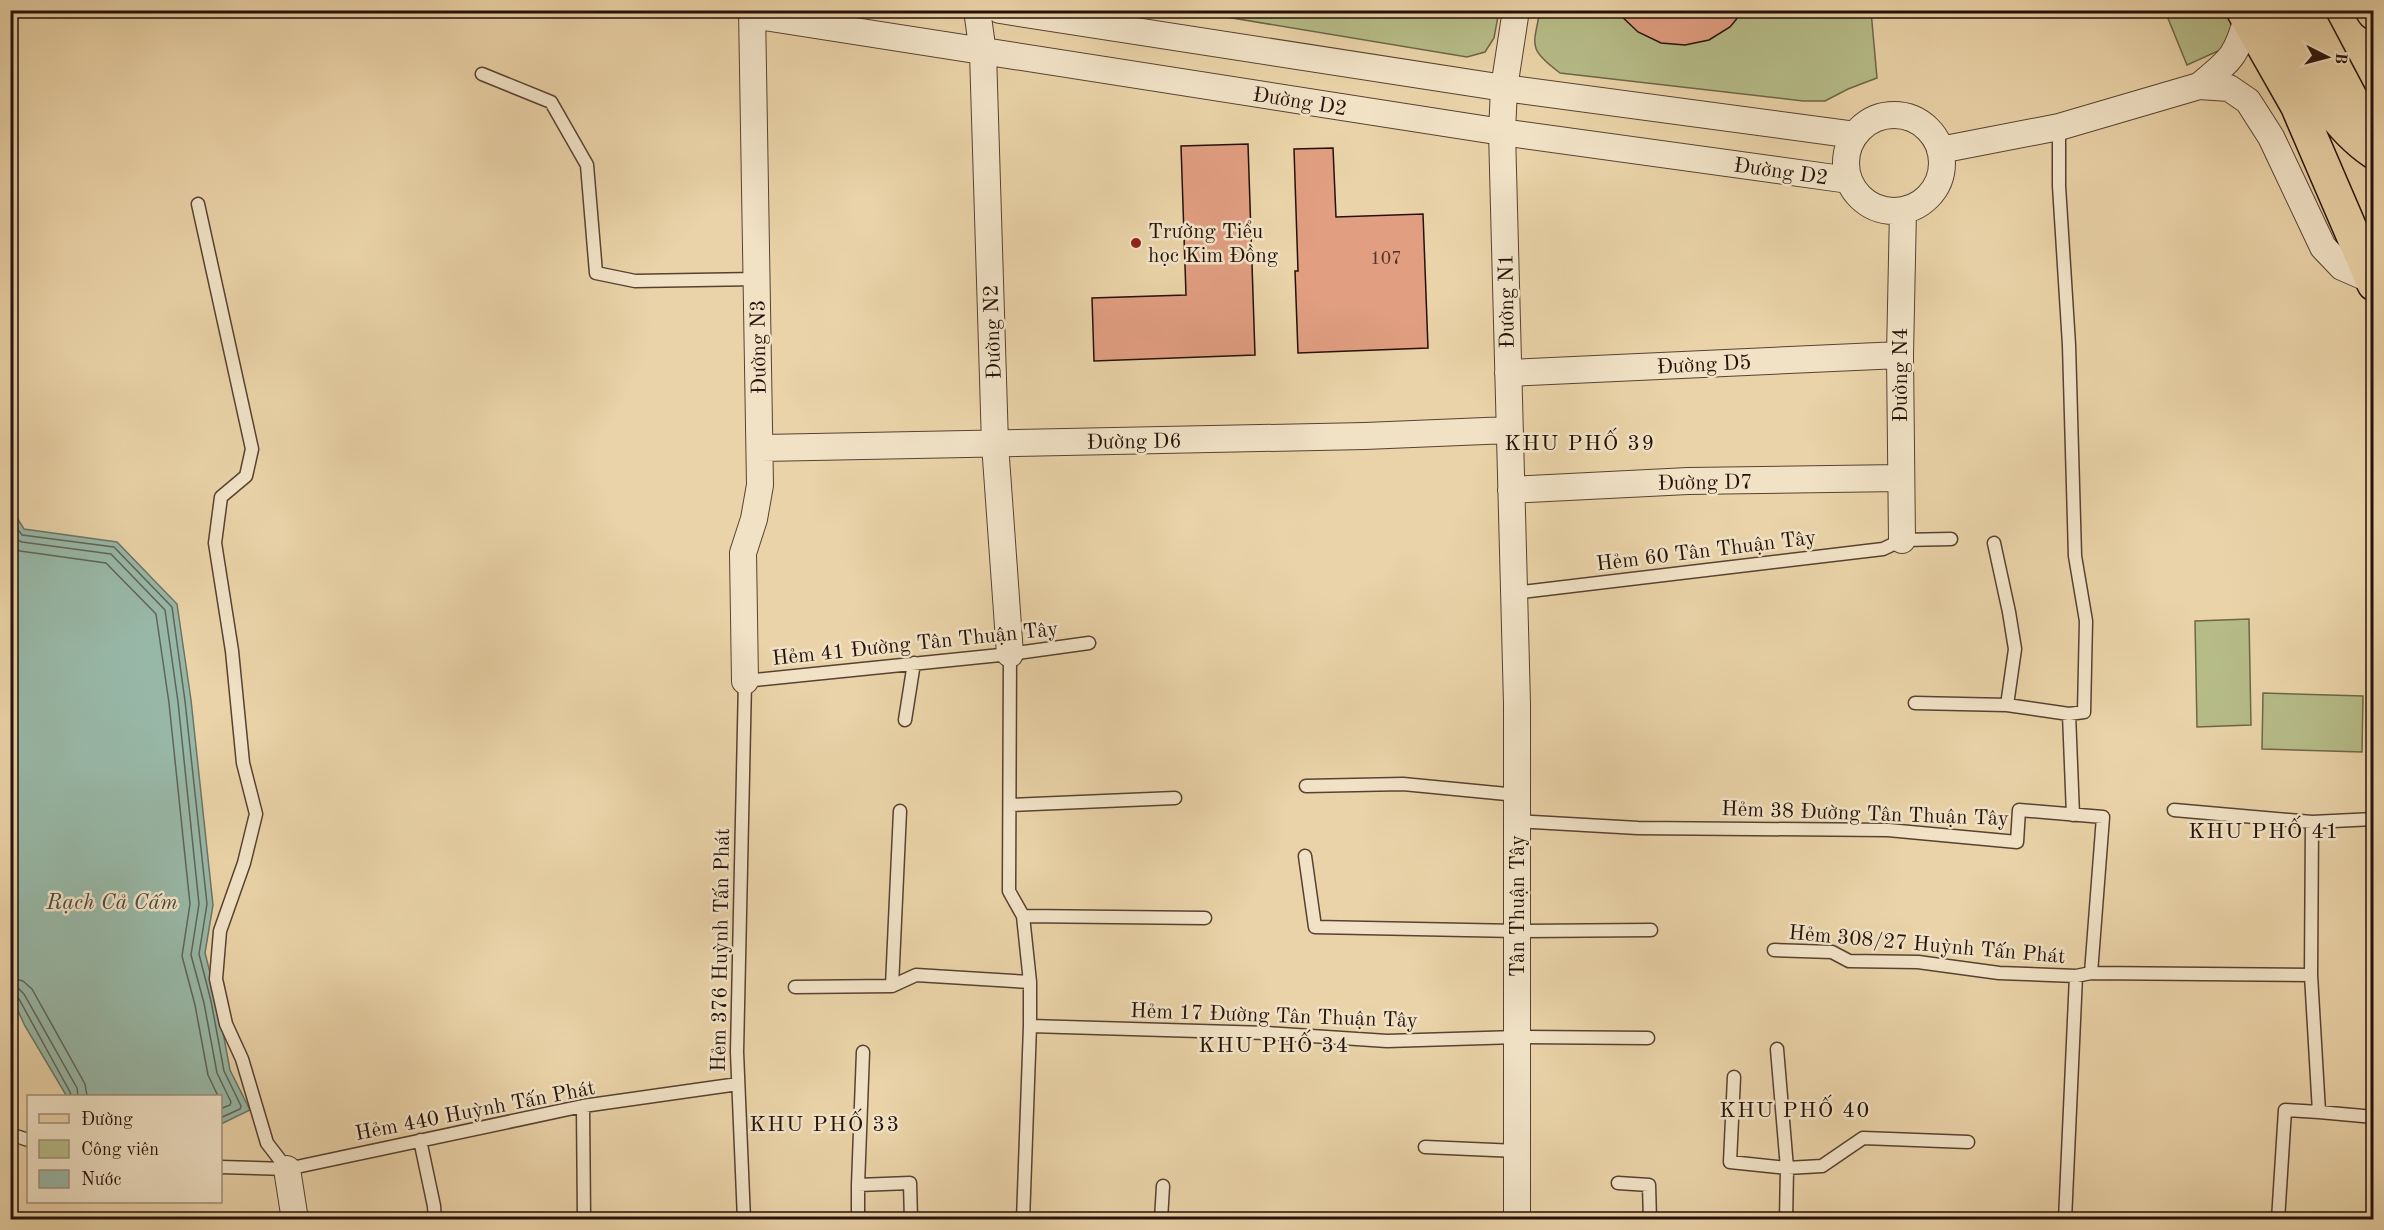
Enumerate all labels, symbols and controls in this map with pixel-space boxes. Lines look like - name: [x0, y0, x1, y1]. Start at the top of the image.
- north arrow: [2297, 27, 2357, 87]
- text: B: [2331, 52, 2348, 65]
- street label: Đường D2: [1251, 85, 1348, 120]
- street label: Đường D2: [1732, 155, 1829, 189]
- place label: Trường Tiểu học Kim Đồng: [1148, 220, 1279, 267]
- marker: Trường Tiểu học Kim Đồng: [1129, 236, 1143, 250]
- house number: 107: [1370, 250, 1402, 268]
- street label: Đường N1: [1496, 253, 1519, 348]
- street label: Đường N2: [981, 284, 1006, 380]
- street label: Đường N3: [748, 299, 771, 394]
- street label: Đường N4: [1891, 328, 1912, 422]
- street label: Đường D5: [1656, 353, 1752, 378]
- district label: KHU PHỐ 39: [1504, 427, 1656, 455]
- street label: Đường D6: [1086, 431, 1182, 454]
- street label: Đường D7: [1657, 472, 1753, 495]
- street label: Hẻm 60 Tân Thuận Tây: [1595, 528, 1817, 575]
- street label: Hẻm 41 Đường Tân Thuận Tây: [771, 619, 1059, 670]
- street label: Hẻm 38 Đường Tân Thuận Tây: [1721, 799, 2009, 830]
- district label: KHU PHỐ 41: [2188, 815, 2340, 843]
- street label: Hẻm 376 Huỳnh Tấn Phát: [708, 828, 734, 1072]
- street label: Tân Thuận Tây: [1508, 835, 1529, 977]
- water label: Rạch Cả Cấm: [45, 892, 178, 914]
- street label: Hẻm 308/27 Huỳnh Tấn Phát: [1788, 922, 2066, 968]
- street label: Hẻm 17 Đường Tân Thuận Tây: [1130, 1001, 1418, 1032]
- district label: KHU PHỐ 34: [1198, 1029, 1350, 1057]
- street label: Hẻm 440 Huỳnh Tấn Phát: [353, 1077, 597, 1145]
- district label: KHU PHỐ 40: [1719, 1094, 1871, 1122]
- legend: [27, 1095, 222, 1203]
- district label: KHU PHỐ 33: [749, 1108, 901, 1136]
- text: Đường: [81, 1111, 133, 1129]
- text: Công viên: [81, 1141, 159, 1159]
- text: Nước: [81, 1171, 121, 1189]

